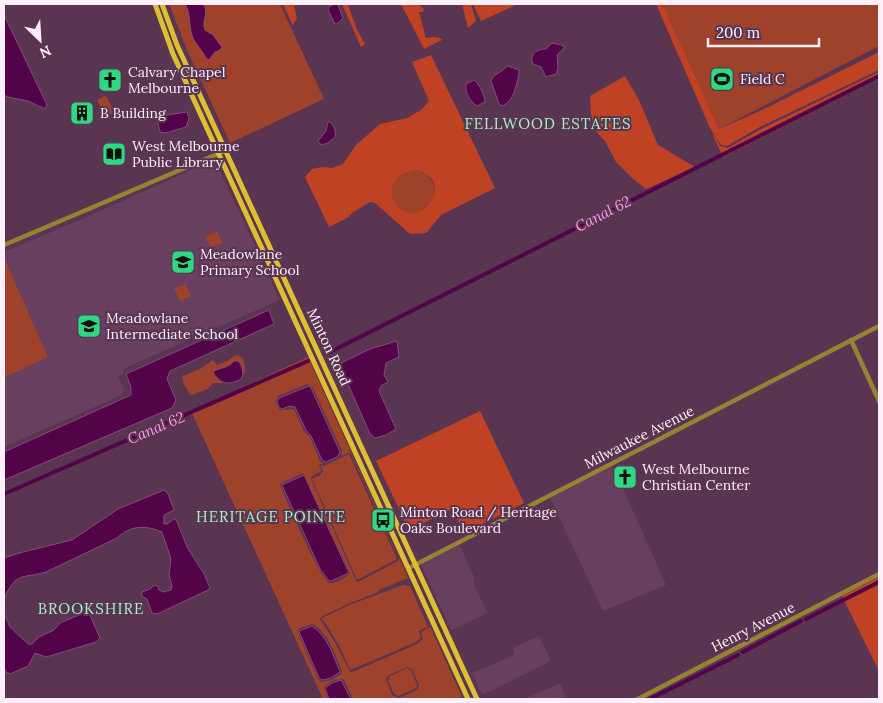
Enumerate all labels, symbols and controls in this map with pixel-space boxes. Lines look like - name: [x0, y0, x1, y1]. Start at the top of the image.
- north arrow: [15, 15, 65, 65]
- scale bar: [708, 15, 819, 47]
- text: 200 m: [716, 23, 760, 42]
- text: N: [37, 41, 54, 62]
- place label: Calvary Chapel Melbourne: [128, 63, 226, 97]
- sports icon: Field C: [709, 66, 735, 92]
- church icon: Calvary Chapel Melbourne: [97, 67, 123, 93]
- place label: Field C: [740, 70, 785, 88]
- building icon: B Building: [69, 100, 95, 126]
- place label: B Building: [100, 104, 166, 122]
- district label: FELLWOOD ESTATES: [464, 114, 632, 133]
- place label: West Melbourne Public Library: [132, 137, 240, 171]
- library icon: West Melbourne Public Library: [101, 141, 127, 167]
- water label: Canal 62: [572, 191, 634, 236]
- place label: Meadowlane Primary School: [200, 245, 300, 279]
- school or university icon: Meadowlane Primary School: [170, 249, 196, 275]
- street label: Minton Road: [303, 305, 355, 389]
- place label: Meadowlane Intermediate School: [106, 309, 238, 343]
- school or university icon: Meadowlane Intermediate School: [76, 313, 102, 339]
- street label: Milwaukee Avenue: [581, 401, 697, 472]
- water label: Canal 62: [124, 407, 187, 448]
- place label: West Melbourne Christian Center: [642, 460, 750, 494]
- church icon: West Melbourne Christian Center: [612, 464, 638, 490]
- place label: Minton Road / Heritage Oaks Boulevard: [400, 503, 557, 537]
- district label: HERITAGE POINTE: [196, 507, 346, 526]
- bus stop icon: Minton Road / Heritage Oaks Boulevard: [370, 507, 396, 533]
- street label: Henry Avenue: [708, 598, 798, 656]
- district label: BROOKSHIRE: [38, 599, 144, 618]

